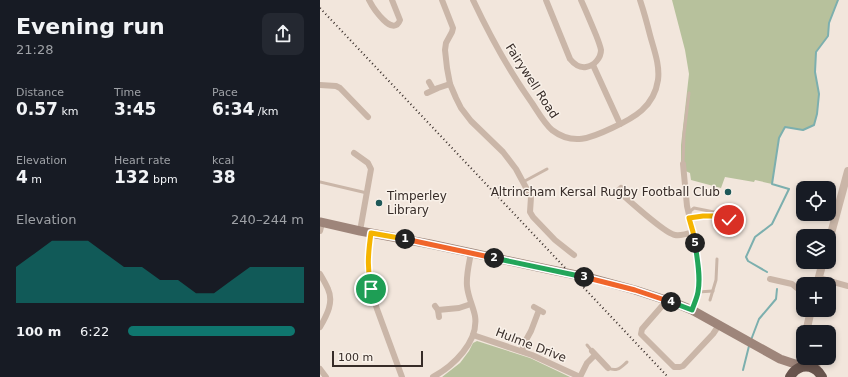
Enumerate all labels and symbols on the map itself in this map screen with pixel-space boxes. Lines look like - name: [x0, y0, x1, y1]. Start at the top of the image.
- street label: Fairywell Road: [503, 41, 561, 121]
- place label: Altrincham Kersal Rugby Football Club: [491, 185, 720, 199]
- marker: Altrincham Kersal Rugby Football Club: [723, 187, 733, 197]
- place label: Timperley Library: [386, 189, 447, 217]
- marker: Timperley Library: [374, 198, 384, 208]
- pin: [712, 203, 746, 237]
- pin: 1: [395, 229, 415, 249]
- pin: 5: [685, 233, 705, 253]
- pin: 2: [484, 248, 504, 268]
- pin: 3: [574, 267, 594, 287]
- pin: [354, 272, 388, 306]
- pin: 4: [661, 292, 681, 312]
- street label: Hulme Drive: [494, 325, 568, 365]
- scale bar: [332, 349, 423, 368]

